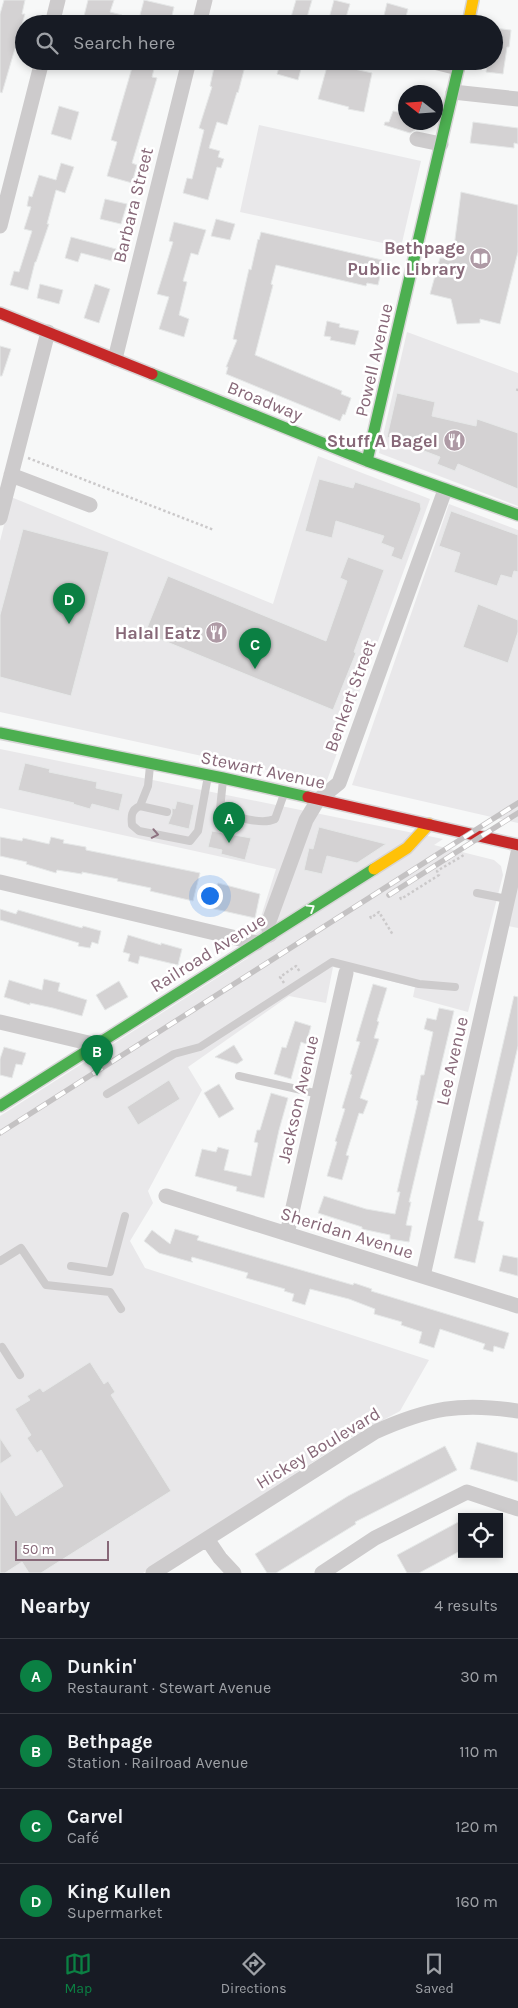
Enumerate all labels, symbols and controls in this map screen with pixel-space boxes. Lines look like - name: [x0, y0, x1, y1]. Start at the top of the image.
- search box: [15, 15, 503, 70]
- icon: search: [33, 29, 61, 57]
- text: Search here: [73, 32, 175, 54]
- north arrow: [398, 85, 443, 130]
- street label: Barbara Street: [108, 145, 158, 265]
- place label: Bethpage Public Library: [347, 237, 465, 280]
- library icon: Bethpage Public Library: [469, 246, 493, 270]
- street label: Powell Avenue: [350, 301, 398, 419]
- street label: Broadway: [224, 376, 307, 426]
- restaurant icon: Stuff A Bagel: [442, 429, 466, 453]
- place label: Stuff A Bagel: [327, 430, 438, 452]
- pin: D: [53, 583, 85, 624]
- restaurant icon: Halal Eatz: [205, 621, 229, 645]
- place label: Halal Eatz: [115, 622, 201, 644]
- pin: C: [239, 628, 271, 669]
- street label: Benkert Street: [320, 637, 381, 755]
- street label: Stewart Avenue: [199, 746, 327, 794]
- pin: A: [213, 802, 245, 843]
- one-way arrow: [150, 828, 159, 839]
- your location: [197, 883, 223, 909]
- one-way arrow: [306, 905, 315, 915]
- street label: Railroad Avenue: [146, 909, 270, 997]
- street label: Lee Avenue: [431, 1014, 473, 1108]
- street label: Jackson Avenue: [273, 1033, 323, 1165]
- pin: B: [81, 1035, 113, 1076]
- street label: Sheridan Avenue: [278, 1202, 416, 1264]
- street label: Hickey Boulevard: [252, 1402, 384, 1494]
- map controls: [458, 1513, 503, 1558]
- button: locate: [458, 1513, 503, 1558]
- scale bar: [15, 1538, 109, 1561]
- text: 50 m: [22, 1541, 55, 1558]
- text: Nearby: [20, 1594, 90, 1618]
- text: 4 results: [434, 1596, 498, 1615]
- text: Dunkin': [67, 1656, 137, 1678]
- text: A: [31, 1667, 41, 1686]
- text: 30 m: [460, 1667, 498, 1686]
- text: Restaurant · Stewart Avenue: [67, 1678, 271, 1697]
- text: Bethpage: [67, 1731, 153, 1753]
- text: B: [31, 1742, 41, 1761]
- text: 110 m: [459, 1742, 498, 1761]
- text: Station · Railroad Avenue: [67, 1753, 248, 1772]
- text: Carvel: [67, 1806, 123, 1828]
- text: C: [31, 1817, 41, 1836]
- text: 120 m: [455, 1817, 498, 1836]
- text: Café: [67, 1828, 99, 1847]
- text: King Kullen: [67, 1881, 171, 1903]
- text: D: [31, 1892, 41, 1911]
- text: 160 m: [455, 1892, 498, 1911]
- text: Supermarket: [67, 1903, 163, 1922]
- tab: Map: [64, 1950, 92, 1997]
- tab: Directions: [221, 1950, 287, 1997]
- tab: Saved: [415, 1950, 454, 1997]

